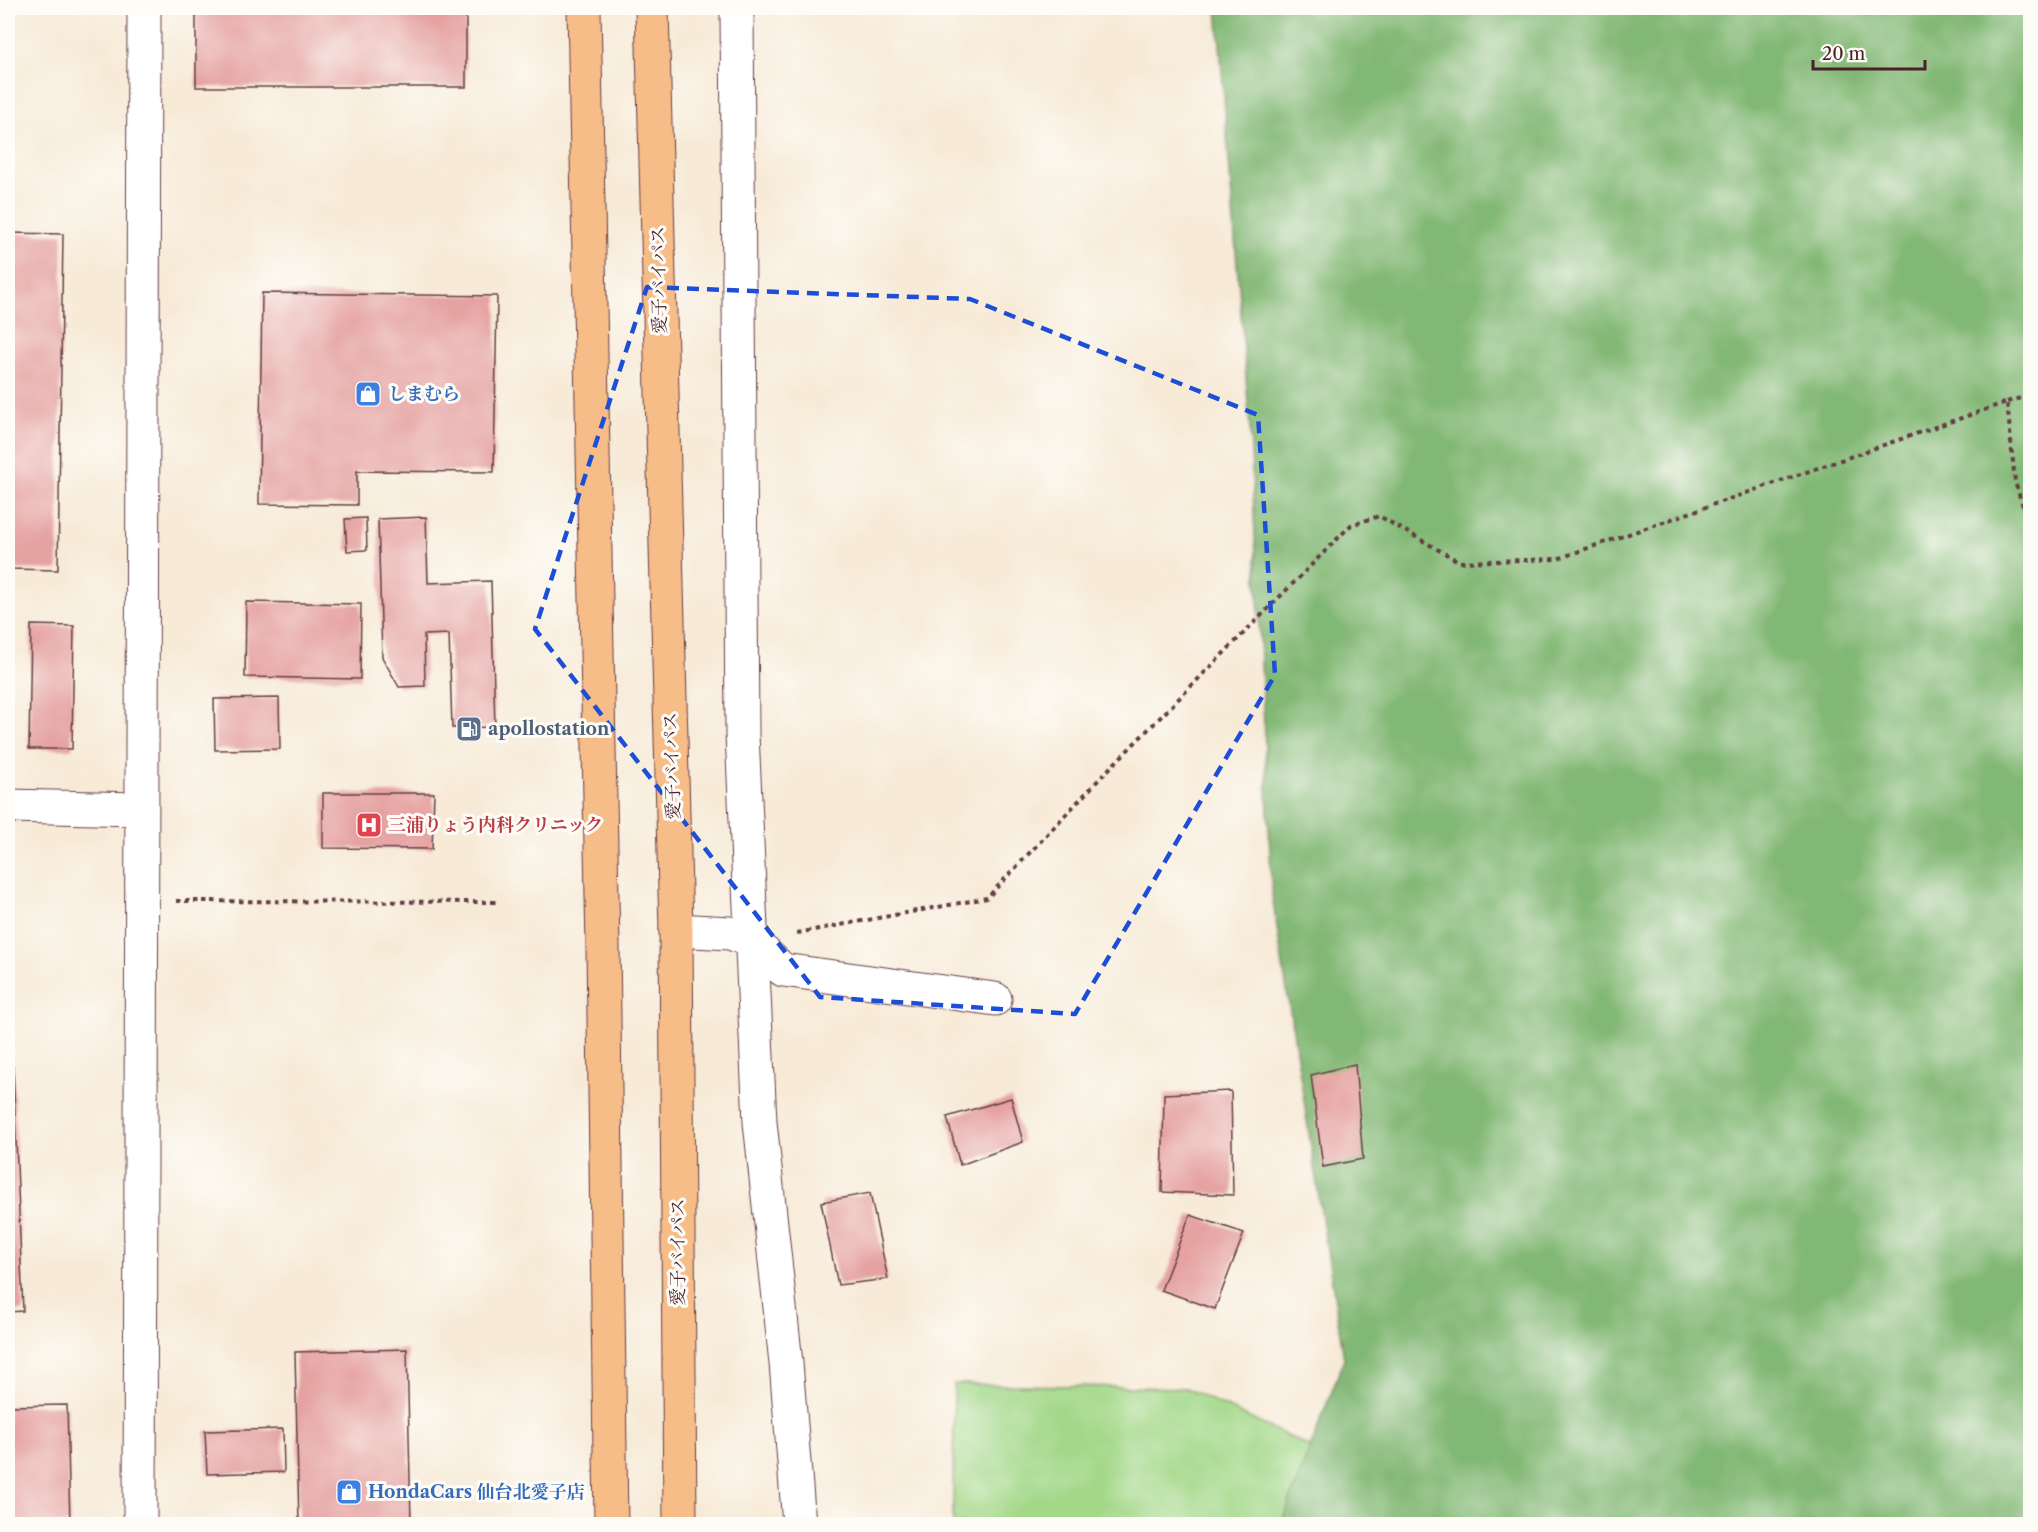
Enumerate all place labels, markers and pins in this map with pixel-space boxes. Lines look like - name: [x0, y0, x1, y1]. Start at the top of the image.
- shop icon: しまむら: [353, 379, 383, 409]
- place label: しまむら: [388, 383, 460, 405]
- fuel station icon: apollostation: [454, 714, 484, 744]
- place label: apollostation: [488, 718, 610, 740]
- hospital icon: 三浦りょう内科クリニック: [354, 810, 384, 840]
- place label: 三浦りょう内科クリニック: [388, 814, 603, 836]
- shop icon: HondaCars 仙台北愛子店: [334, 1477, 364, 1507]
- place label: HondaCars 仙台北愛子店: [368, 1481, 585, 1503]

